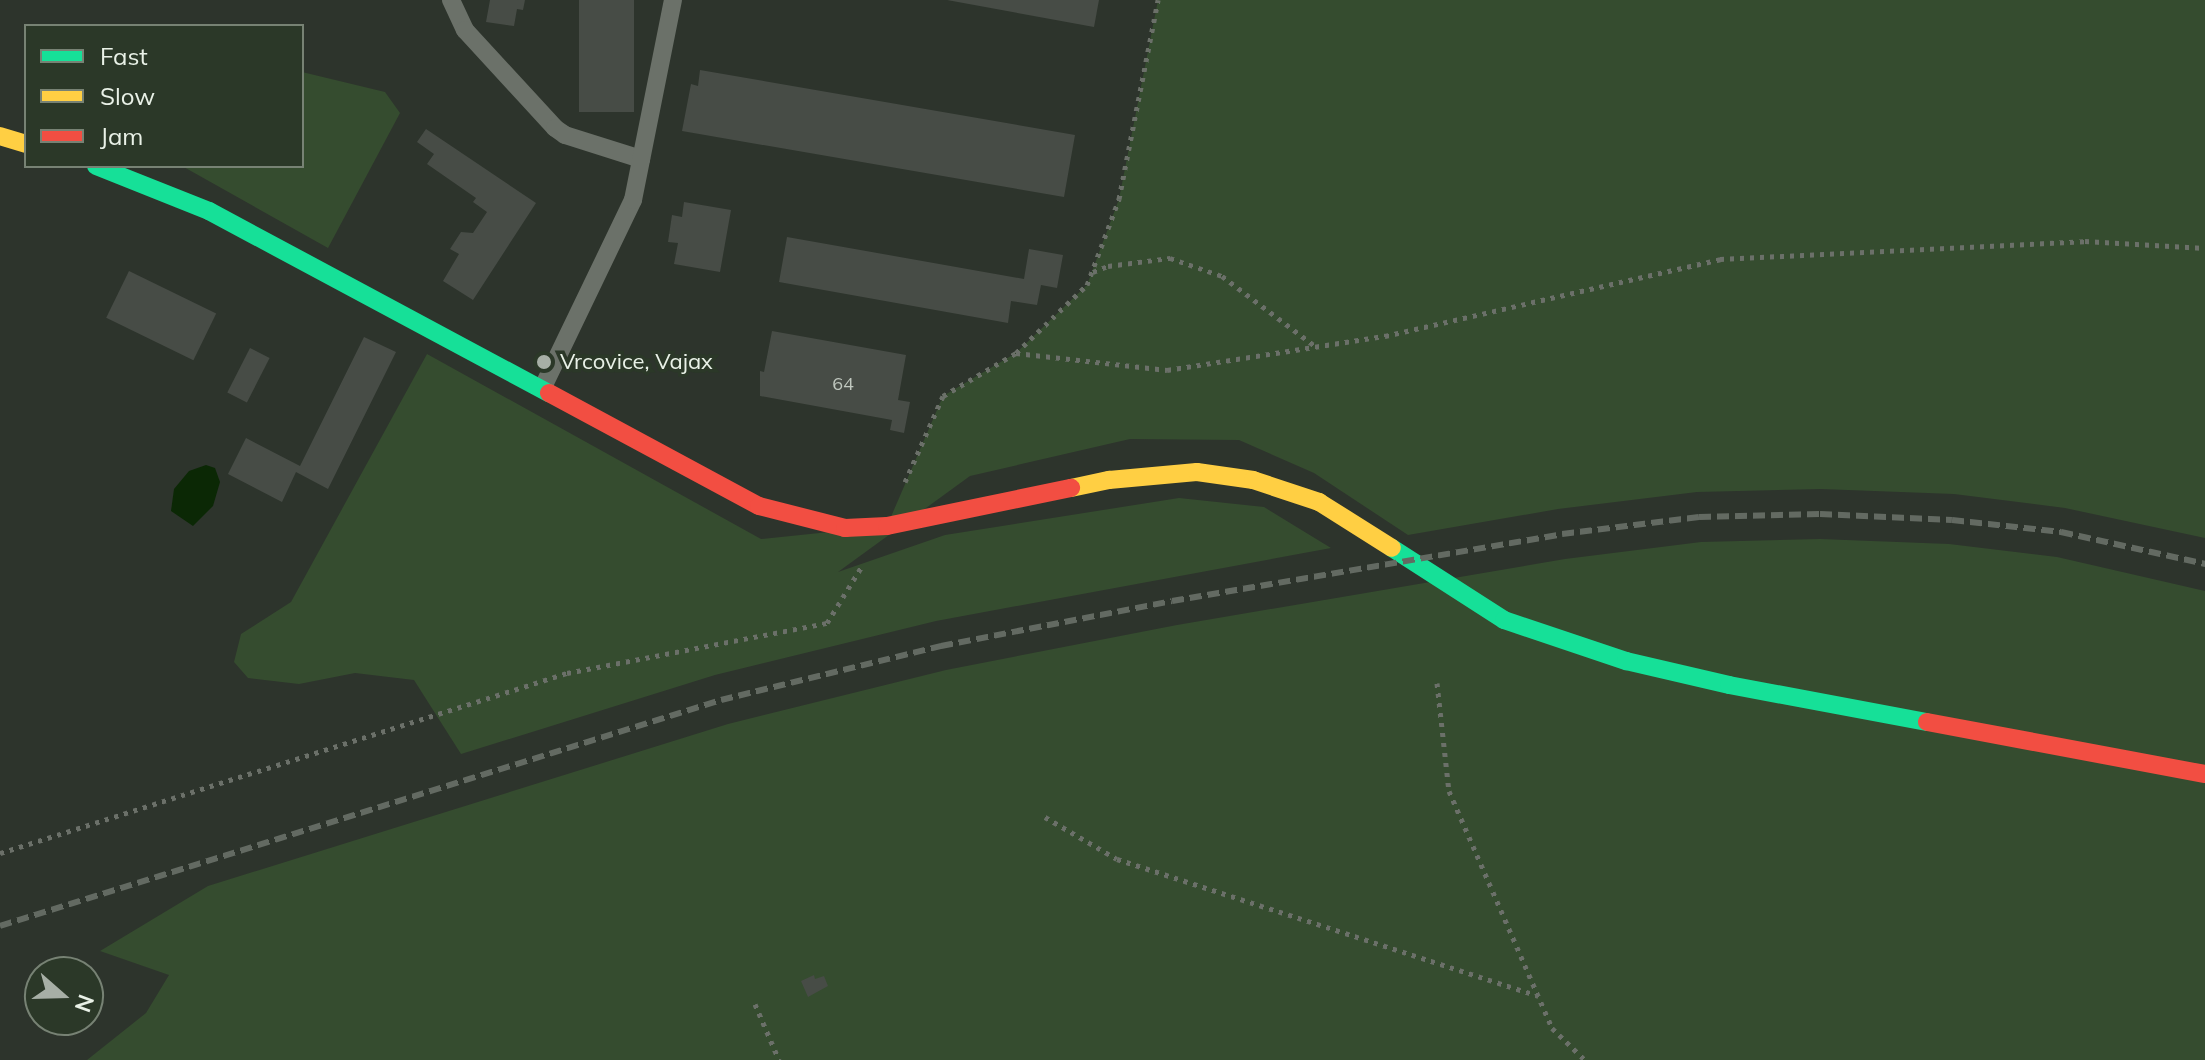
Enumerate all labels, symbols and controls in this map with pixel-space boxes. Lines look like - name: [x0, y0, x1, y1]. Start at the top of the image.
- legend: [24, 24, 304, 168]
- text: Fast: [100, 41, 148, 71]
- text: Slow: [100, 81, 155, 111]
- text: Jam: [100, 121, 143, 151]
- place label: Vrcovice, Vajax: [560, 349, 713, 375]
- marker: Vrcovice, Vajax: [535, 353, 553, 371]
- house number: 64: [832, 373, 854, 395]
- north arrow: [24, 956, 104, 1036]
- text: N: [69, 991, 101, 1016]

